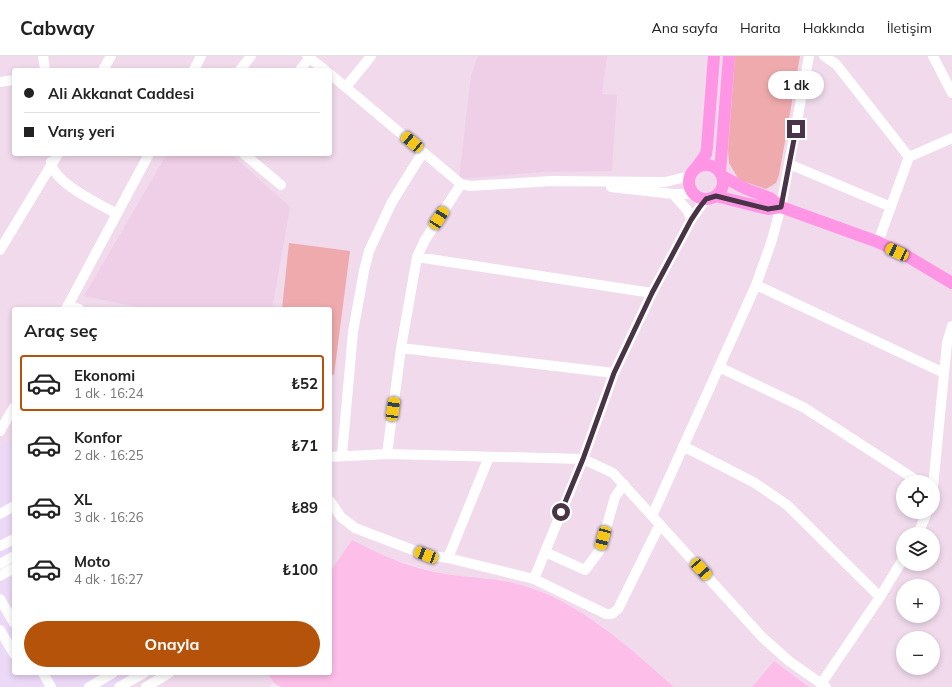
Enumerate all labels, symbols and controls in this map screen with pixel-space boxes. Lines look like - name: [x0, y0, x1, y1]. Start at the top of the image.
- text: Cabway: [20, 16, 95, 40]
- text: Ana sayfa: [651, 19, 718, 37]
- text: Harita: [740, 19, 781, 37]
- text: Hakkında: [803, 19, 865, 37]
- text: İletişim: [887, 19, 932, 37]
- callout: 1 dk: [768, 71, 824, 99]
- text: 1 dk: [783, 77, 809, 93]
- text: Ali Akkanat Caddesi: [48, 84, 194, 103]
- route end: [787, 120, 805, 138]
- text: Varış yeri: [48, 122, 115, 141]
- car: [399, 130, 425, 154]
- car: [427, 205, 451, 231]
- car: [884, 241, 910, 263]
- text: Araç seç: [24, 319, 98, 342]
- icon: car: [26, 365, 62, 401]
- text: Ekonomi: [74, 366, 135, 385]
- text: ₺52: [291, 374, 318, 393]
- text: 1 dk · 16:24: [74, 385, 144, 401]
- car: [385, 396, 401, 422]
- icon: car: [26, 427, 62, 463]
- text: Konfor: [74, 428, 122, 447]
- text: ₺71: [291, 436, 318, 455]
- text: 2 dk · 16:25: [74, 447, 144, 463]
- map controls: [896, 475, 940, 675]
- button: locate: [896, 475, 940, 519]
- icon: car: [26, 489, 62, 525]
- text: XL: [74, 490, 92, 509]
- text: ₺89: [291, 498, 318, 517]
- route start: [552, 503, 570, 521]
- text: 3 dk · 16:26: [74, 509, 144, 525]
- car: [594, 525, 612, 551]
- button: layers: [896, 527, 940, 571]
- car: [413, 545, 439, 565]
- icon: car: [26, 551, 62, 587]
- text: Moto: [74, 552, 110, 571]
- car: [689, 556, 713, 582]
- text: ₺100: [282, 560, 318, 579]
- text: 4 dk · 16:27: [74, 571, 144, 587]
- button: +: [896, 579, 940, 623]
- button: Onayla: [24, 621, 320, 667]
- button: −: [896, 631, 940, 675]

